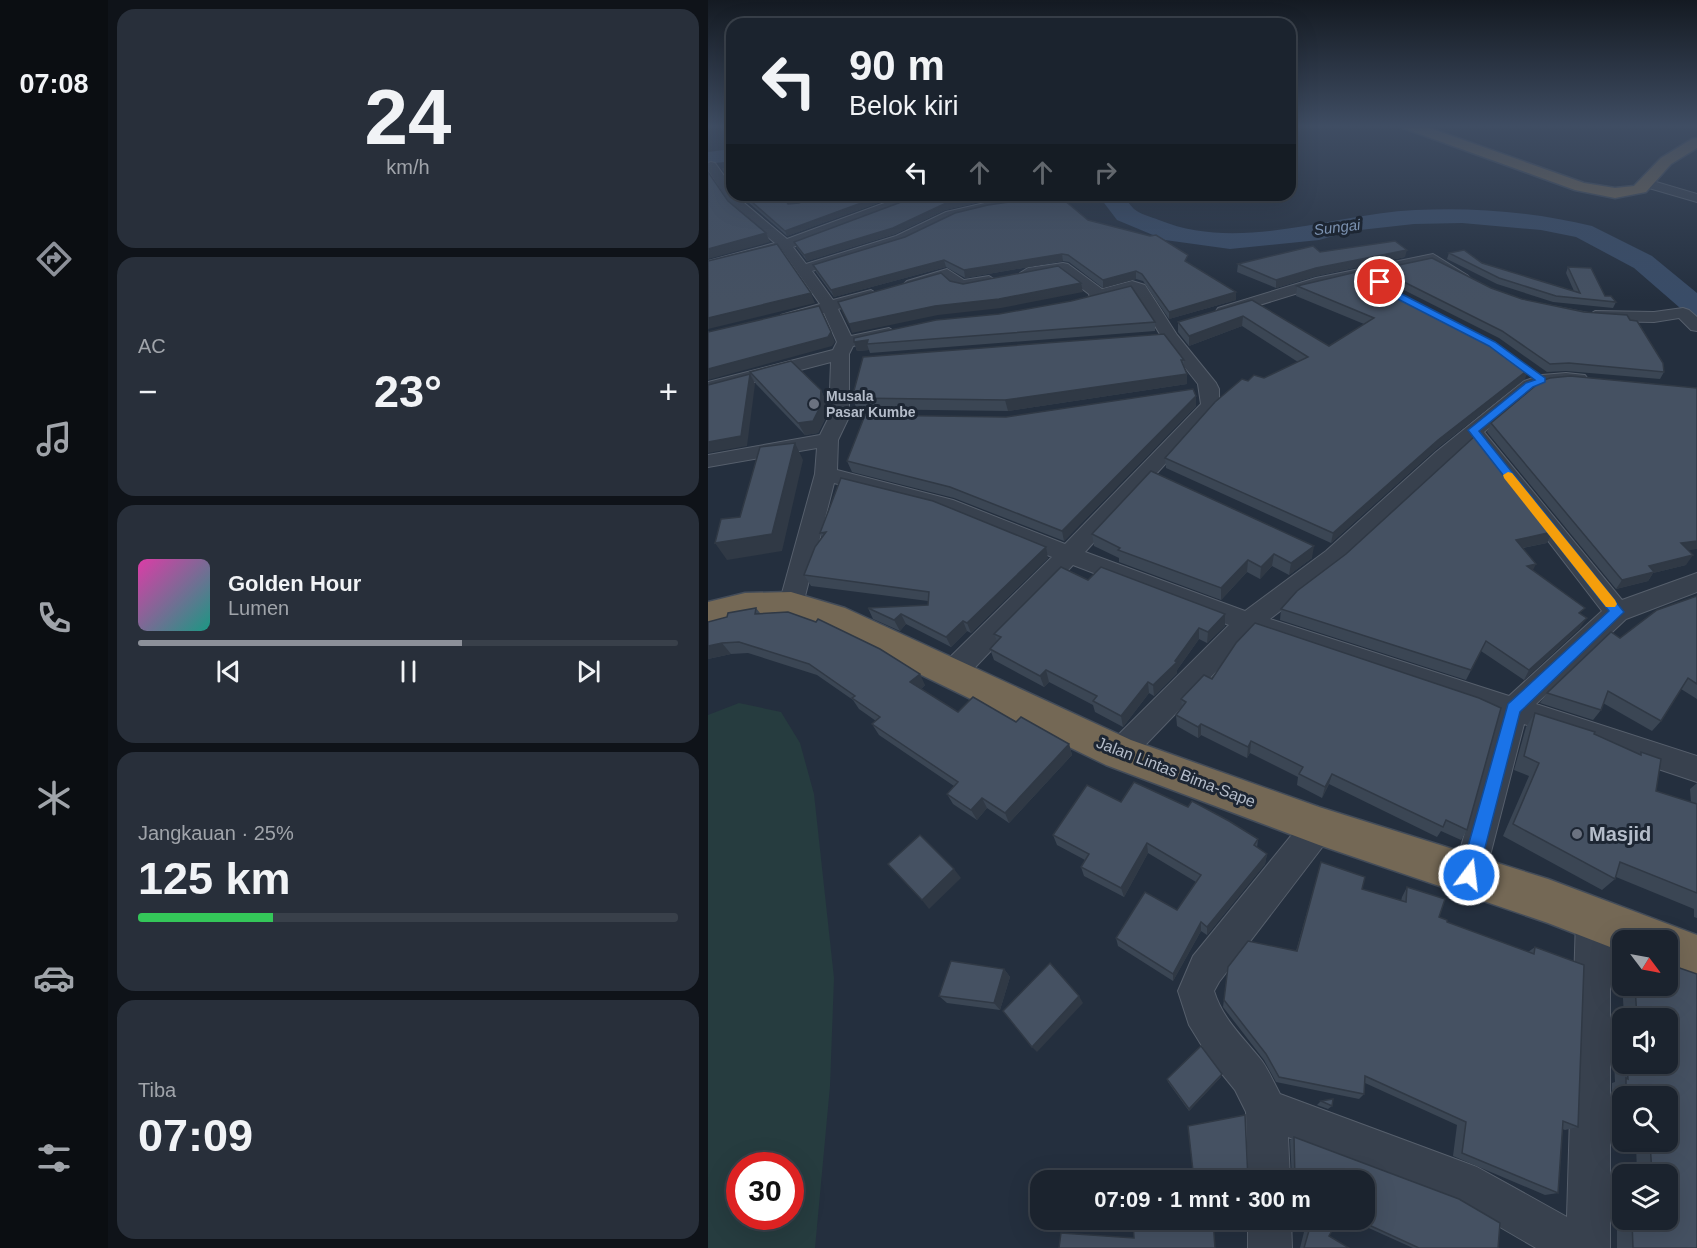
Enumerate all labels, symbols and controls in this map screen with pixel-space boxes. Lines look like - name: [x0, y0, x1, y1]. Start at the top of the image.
- icon: left: [750, 42, 828, 120]
- text: 90 m: [849, 42, 945, 89]
- text: 07:08: [19, 69, 89, 99]
- text: 24: [365, 73, 451, 161]
- text: Belok kiri: [849, 91, 959, 121]
- text: km/h: [386, 156, 430, 178]
- icon: left: [900, 156, 933, 189]
- icon: ahead: [963, 156, 996, 189]
- icon: ahead: [1026, 156, 1059, 189]
- icon: right: [1089, 156, 1122, 189]
- water label: Sungai: [1313, 216, 1362, 238]
- icon: directions: [33, 238, 75, 280]
- pin: [1354, 256, 1405, 307]
- icon: arrive: [1363, 265, 1396, 298]
- text: AC: [138, 335, 166, 357]
- text: 23°: [374, 366, 442, 417]
- text: −: [138, 373, 157, 410]
- text: +: [659, 373, 678, 410]
- place label: Musala Pasar Kumbe: [826, 388, 916, 420]
- marker: Musala Pasar Kumbe: [807, 397, 821, 411]
- icon: music: [33, 418, 75, 460]
- text: Golden Hour: [228, 571, 361, 596]
- icon: phone: [33, 597, 75, 639]
- text: Lumen: [228, 597, 289, 619]
- icon: previous: [212, 655, 245, 688]
- icon: pause: [392, 655, 425, 688]
- icon: next: [572, 655, 605, 688]
- street label: Jalan Lintas Bima-Sape: [1094, 734, 1258, 810]
- icon: climate: [33, 777, 75, 819]
- text: Jangkauan · 25%: [138, 822, 294, 844]
- place label: Masjid: [1589, 823, 1651, 845]
- marker: Masjid: [1570, 827, 1584, 841]
- position arrow: [1437, 843, 1501, 907]
- text: 125 km: [138, 853, 291, 904]
- north arrow: [1612, 930, 1678, 996]
- map controls: [1612, 930, 1678, 1230]
- icon: car: [33, 957, 75, 999]
- button: sound: [1612, 1008, 1678, 1074]
- text: Tiba: [138, 1079, 176, 1101]
- button: search: [1612, 1086, 1678, 1152]
- text: 07:09: [138, 1110, 253, 1161]
- icon: filters: [33, 1137, 75, 1179]
- speed limit sign: 30: [726, 1152, 804, 1230]
- button: layers: [1612, 1164, 1678, 1230]
- text: 07:09 · 1 mnt · 300 m: [1094, 1187, 1311, 1212]

